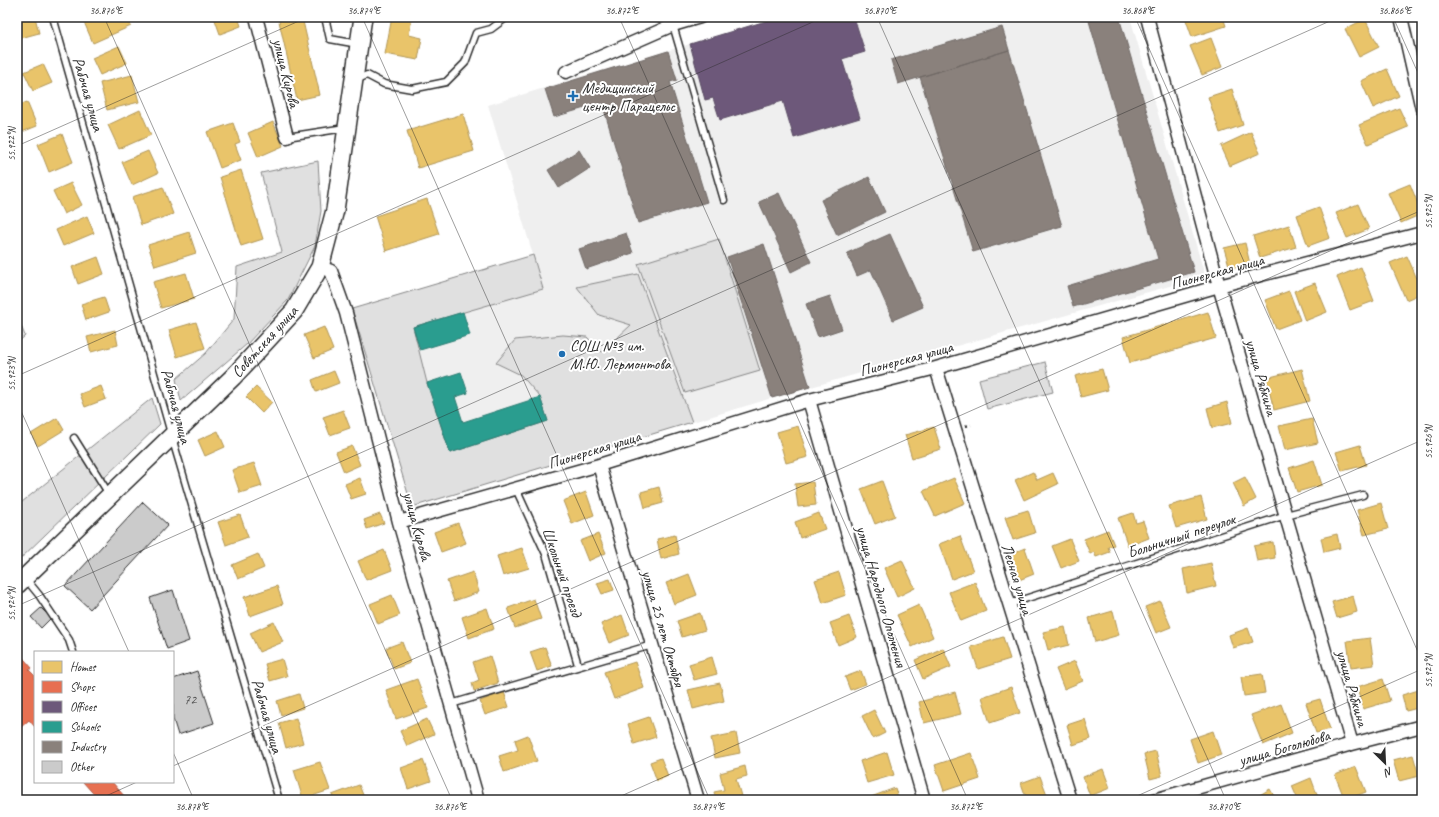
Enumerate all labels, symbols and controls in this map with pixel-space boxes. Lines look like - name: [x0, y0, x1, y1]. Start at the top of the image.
- text: 36.876°E: [90, 4, 124, 17]
- text: 36.874°E: [348, 4, 382, 17]
- text: 36.872°E: [606, 4, 640, 17]
- text: 36.870°E: [864, 4, 898, 17]
- text: 36.868°E: [1122, 4, 1156, 17]
- text: 36.866°E: [1379, 4, 1413, 17]
- street label: улица Кирова: [268, 36, 305, 111]
- street label: Рабочая улица: [68, 55, 108, 135]
- place label: Медицинский центр Парацельс: [582, 78, 676, 116]
- marker: Медицинский центр Парацельс: [567, 90, 579, 102]
- text: 55.922°N: [5, 125, 18, 161]
- text: 55.925°N: [1422, 193, 1435, 229]
- street label: Пионерская улица: [1168, 250, 1268, 294]
- street label: Советская улица: [227, 301, 303, 382]
- place label: СОШ №3 им. М.Ю. Лермонтова: [570, 336, 672, 374]
- street label: улица Рябкина: [1240, 336, 1282, 419]
- street label: Пионерская улица: [857, 337, 957, 381]
- marker: СОШ №3 им. М.Ю. Лермонтова: [557, 349, 567, 359]
- text: 55.923°N: [5, 355, 18, 391]
- street label: Рабочая улица: [156, 367, 196, 447]
- text: 55.926°N: [1422, 423, 1435, 459]
- street label: Пионерская улица: [546, 426, 645, 474]
- street label: улица Кирова: [398, 489, 436, 564]
- street label: Больничный переулок: [1125, 508, 1240, 563]
- street label: улица Народного Ополчения: [851, 522, 911, 670]
- street label: Школьный проезд: [538, 525, 587, 621]
- street label: Лесная улица: [997, 541, 1038, 619]
- street label: улица 25 лет Октября: [637, 567, 690, 690]
- text: 55.924°N: [5, 585, 18, 621]
- street label: улица Рябкина: [1331, 647, 1373, 730]
- legend: [34, 651, 174, 783]
- text: 55.927°N: [1422, 652, 1435, 688]
- text: Homes: [70, 659, 97, 675]
- street label: Рабочая улица: [247, 677, 287, 757]
- text: Shops: [70, 679, 95, 695]
- house number: 72: [184, 691, 198, 708]
- text: Offices: [70, 699, 97, 715]
- text: Schools: [70, 719, 102, 735]
- street label: улица Боголюбова: [1236, 725, 1334, 771]
- text: Industry: [70, 739, 107, 755]
- north arrow: [1365, 743, 1405, 783]
- text: Other: [70, 759, 96, 775]
- text: N: [1381, 764, 1395, 781]
- text: 36.878°E: [176, 800, 210, 813]
- text: 36.876°E: [434, 800, 468, 813]
- text: 36.874°E: [692, 800, 726, 813]
- text: 36.872°E: [950, 800, 984, 813]
- text: 36.870°E: [1208, 800, 1242, 813]

